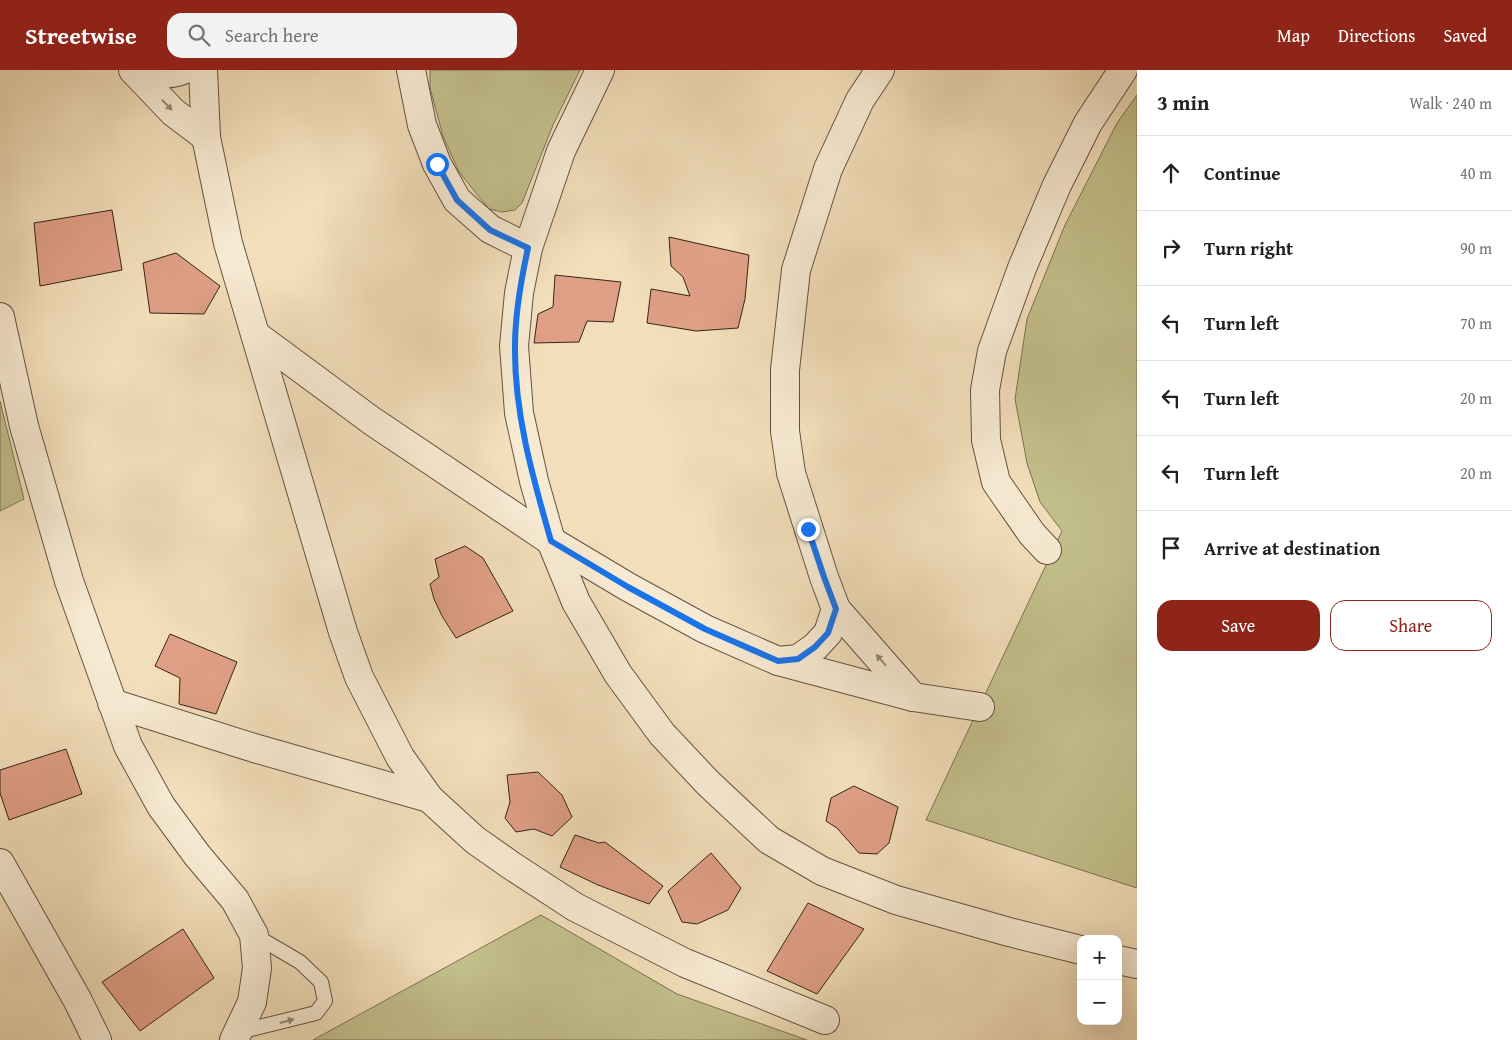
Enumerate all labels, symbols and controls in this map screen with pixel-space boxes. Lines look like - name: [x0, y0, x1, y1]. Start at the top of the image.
- search box: [167, 13, 517, 58]
- text: Streetwise: [25, 18, 137, 53]
- icon: search: [185, 21, 213, 49]
- text: Search here: [225, 21, 319, 49]
- text: Map: [1277, 22, 1310, 49]
- text: Directions: [1338, 22, 1415, 49]
- text: Saved: [1443, 22, 1487, 49]
- text: 3 min: [1157, 87, 1209, 118]
- text: Walk · 240 m: [1409, 91, 1492, 115]
- one-way arrow: [161, 99, 173, 111]
- route start: [426, 153, 449, 176]
- icon: ahead: [1157, 159, 1185, 187]
- text: Continue: [1204, 159, 1281, 187]
- text: 40 m: [1460, 161, 1492, 185]
- icon: right: [1157, 234, 1185, 262]
- text: Turn right: [1204, 234, 1293, 262]
- text: 90 m: [1460, 236, 1492, 260]
- icon: left: [1157, 309, 1185, 337]
- text: Turn left: [1204, 309, 1279, 337]
- text: 70 m: [1460, 311, 1492, 335]
- icon: left: [1157, 384, 1185, 412]
- text: Turn left: [1204, 384, 1279, 412]
- text: 20 m: [1460, 386, 1492, 410]
- icon: left: [1157, 459, 1185, 487]
- text: Turn left: [1204, 459, 1279, 487]
- text: 20 m: [1460, 461, 1492, 485]
- route end: [797, 518, 820, 541]
- icon: arrive: [1157, 534, 1185, 562]
- text: Arrive at destination: [1204, 534, 1380, 562]
- button: Save: [1157, 600, 1320, 651]
- button: Share: [1330, 600, 1492, 651]
- one-way arrow: [876, 653, 887, 666]
- map controls: [1077, 935, 1122, 1025]
- button: +: [1077, 935, 1122, 980]
- button: −: [1077, 980, 1122, 1025]
- one-way arrow: [279, 1017, 294, 1025]

